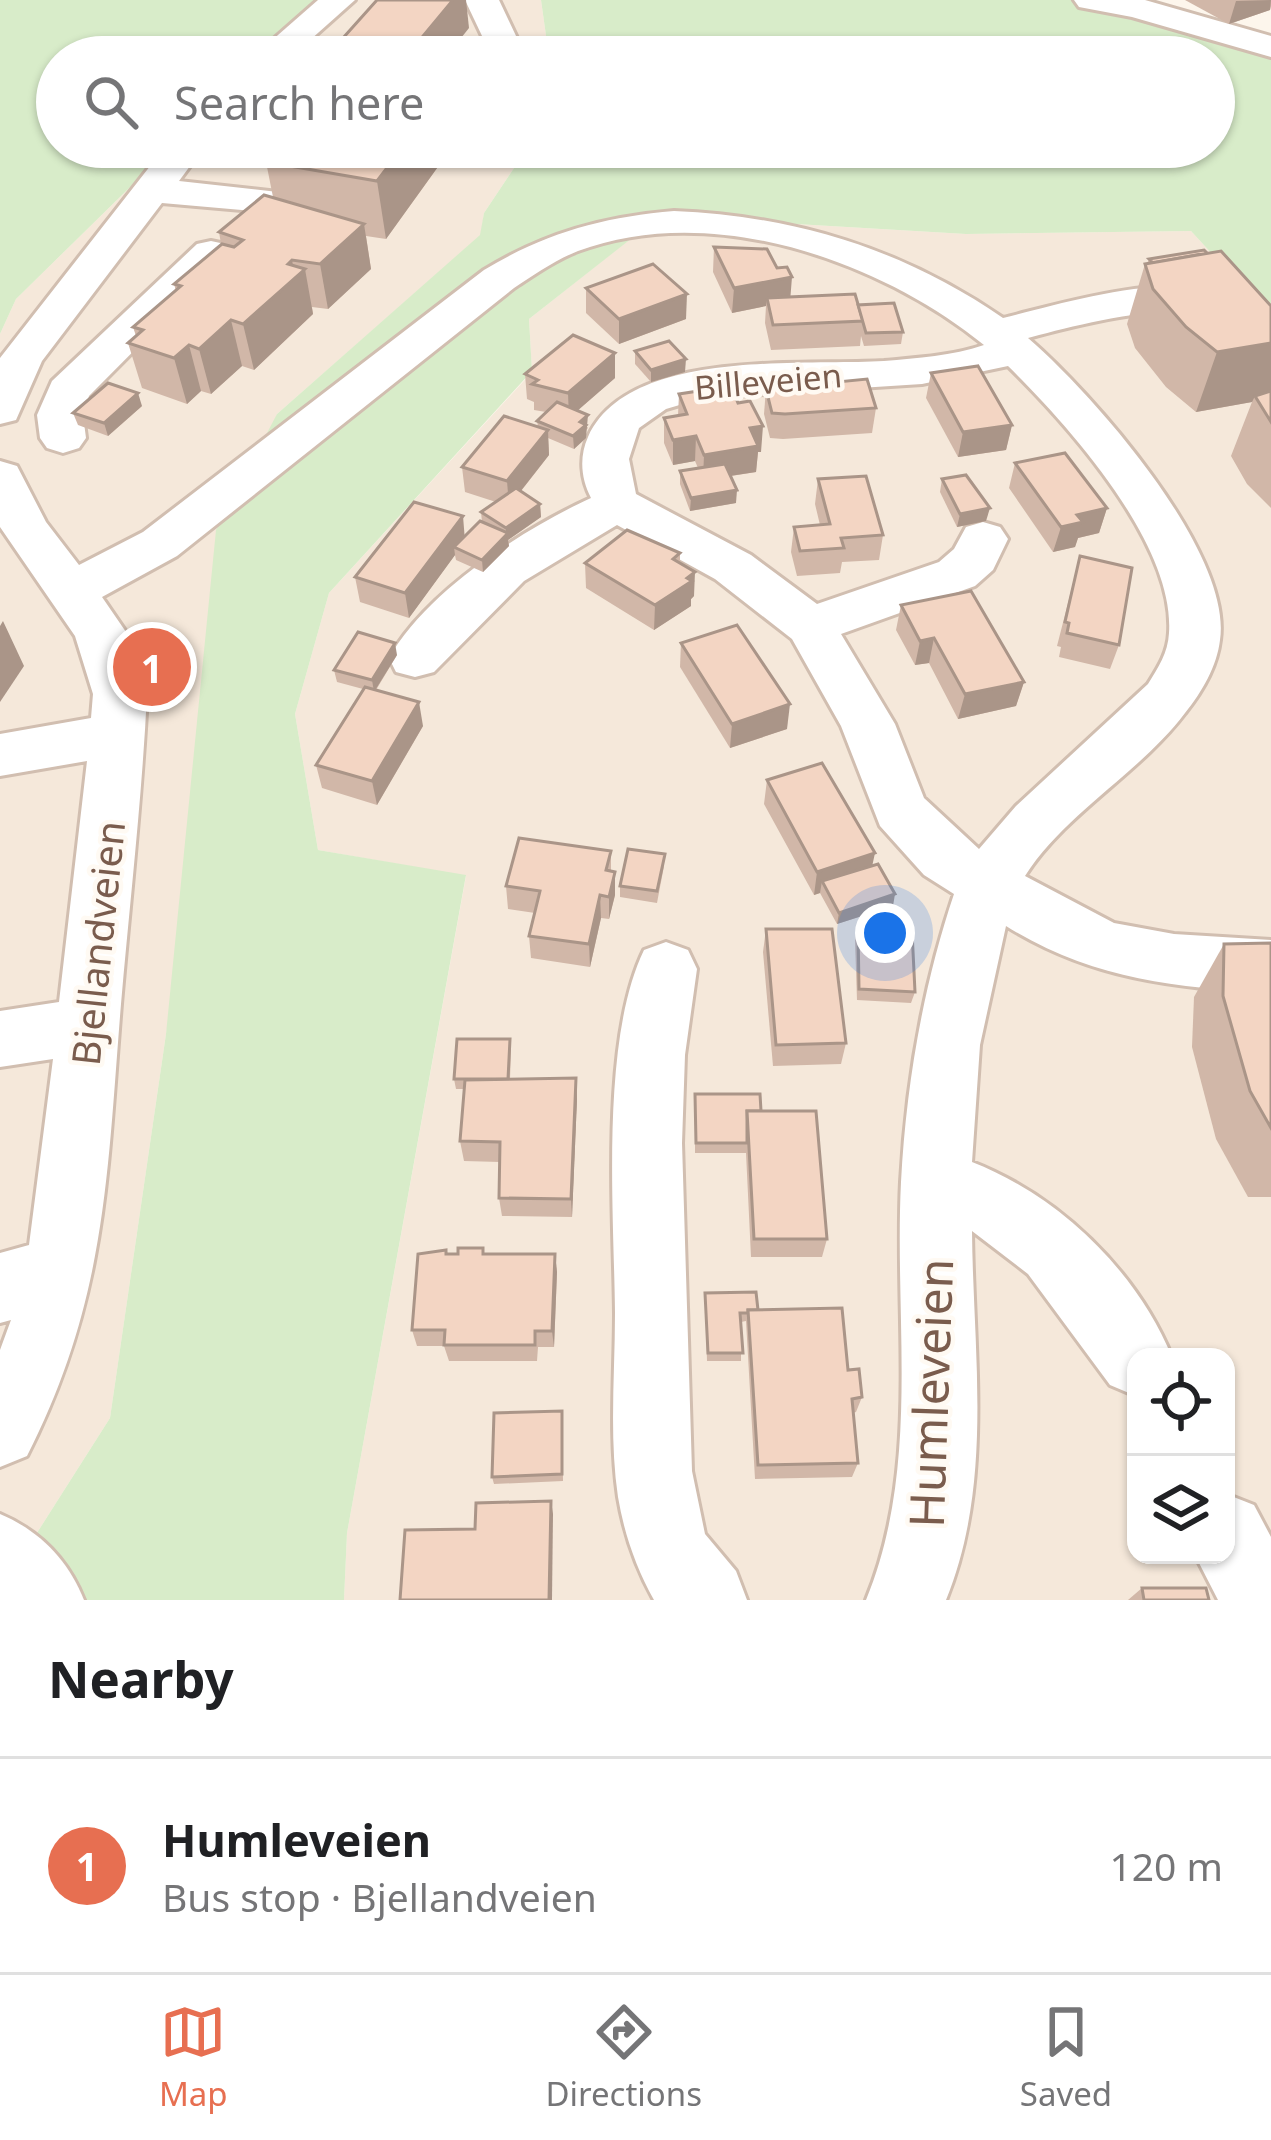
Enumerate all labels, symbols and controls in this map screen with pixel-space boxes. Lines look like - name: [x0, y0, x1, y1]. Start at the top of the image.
- search box: [36, 36, 1235, 168]
- icon: search: [78, 69, 144, 135]
- text: Search here: [174, 72, 424, 133]
- street label: Billeveien: [692, 352, 844, 410]
- pin: 1: [113, 622, 191, 712]
- street label: Bjellandveien: [58, 818, 136, 1068]
- your location: [855, 903, 915, 963]
- street label: Humleveien: [893, 1257, 967, 1529]
- map controls: [1127, 1348, 1235, 1564]
- button: locate: [1127, 1348, 1235, 1456]
- button: layers: [1127, 1456, 1235, 1564]
- text: Nearby: [48, 1643, 234, 1713]
- text: Humleveien: [162, 1809, 431, 1870]
- text: 1: [76, 1839, 98, 1892]
- text: 120 m: [1109, 1839, 1223, 1892]
- text: Bus stop · Bjellandveien: [162, 1870, 597, 1923]
- tab: Map: [159, 1999, 228, 2116]
- tab: Directions: [545, 1999, 702, 2116]
- tab: Saved: [1020, 1999, 1112, 2116]

